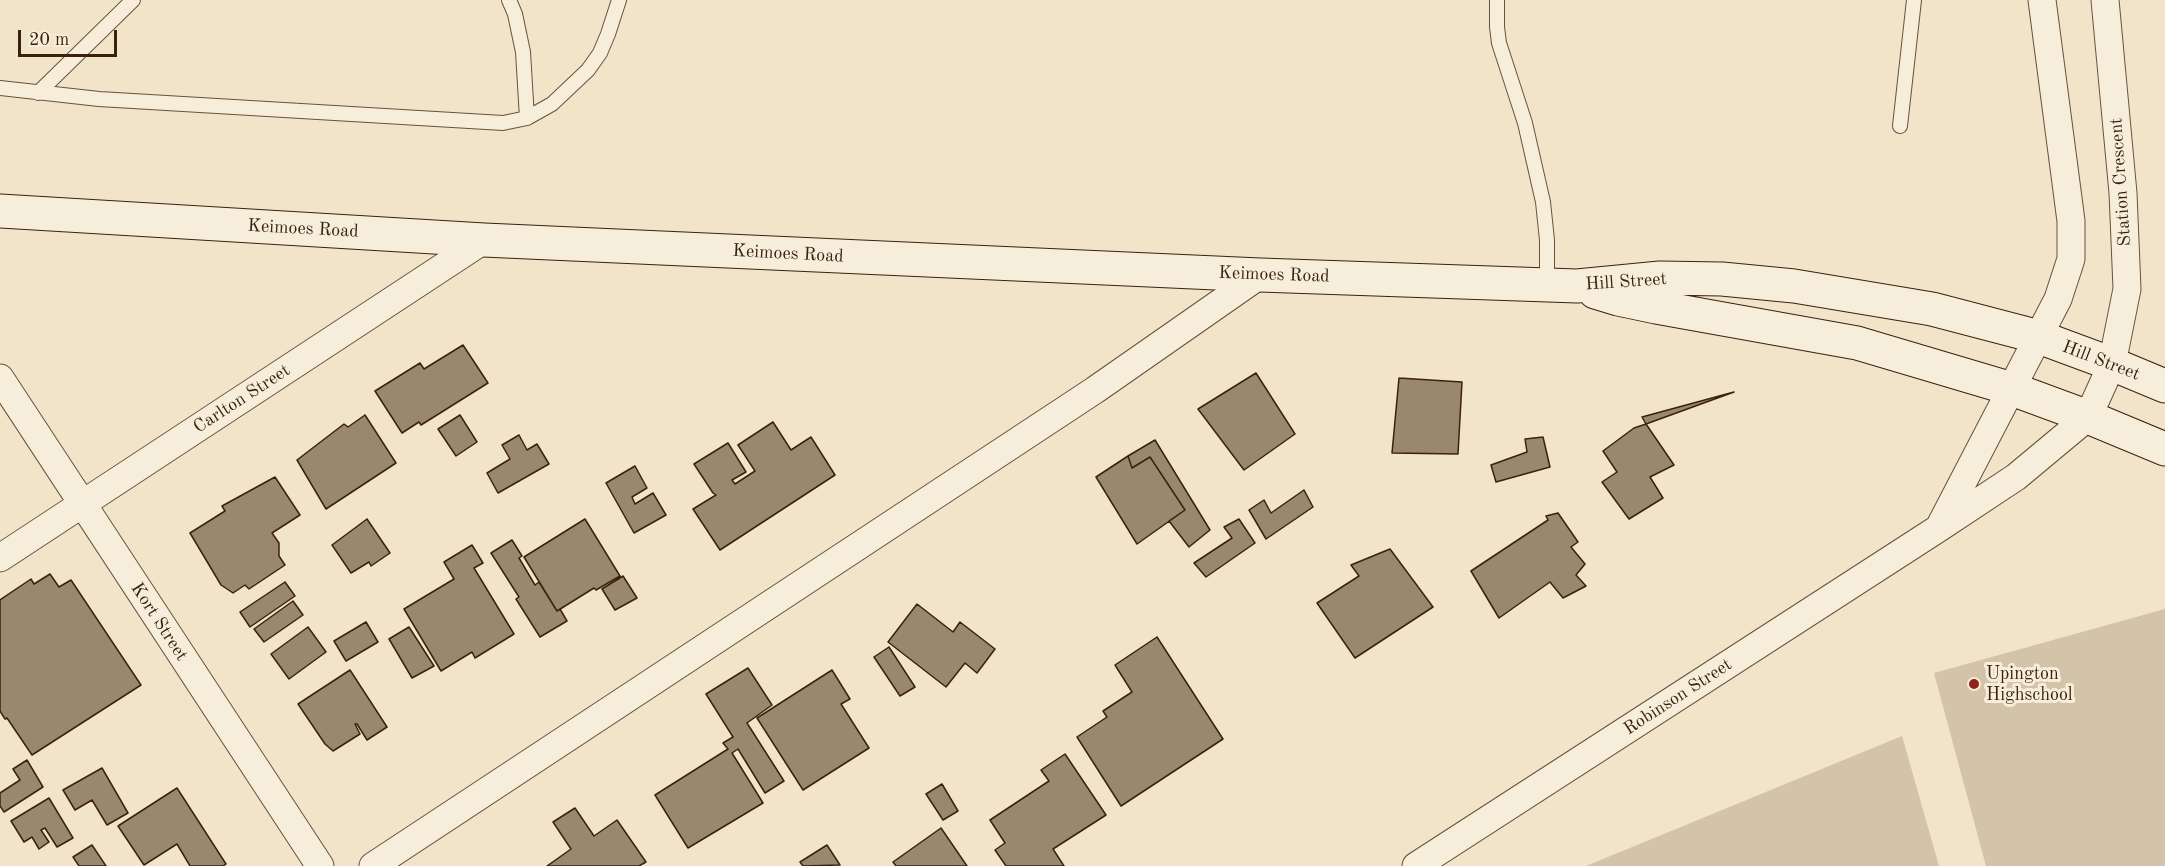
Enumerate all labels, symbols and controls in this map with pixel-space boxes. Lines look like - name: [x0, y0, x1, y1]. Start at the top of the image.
- scale bar: [21, 18, 120, 56]
- text: 20 m: [29, 31, 69, 49]
- street label: Station Crescent: [2106, 117, 2136, 247]
- street label: Keimoes Road: [247, 215, 359, 243]
- street label: Keimoes Road: [732, 240, 844, 268]
- street label: Keimoes Road: [1218, 262, 1330, 288]
- street label: Hill Street: [1585, 268, 1667, 296]
- street label: Hill Street: [2059, 336, 2143, 386]
- street label: Carlton Street: [190, 360, 294, 438]
- street label: Kort Street: [126, 579, 192, 665]
- street label: Robinson Street: [1620, 654, 1736, 740]
- place label: Upington Highschool: [1986, 663, 2073, 706]
- marker: Upington Highschool: [1967, 677, 1981, 691]

